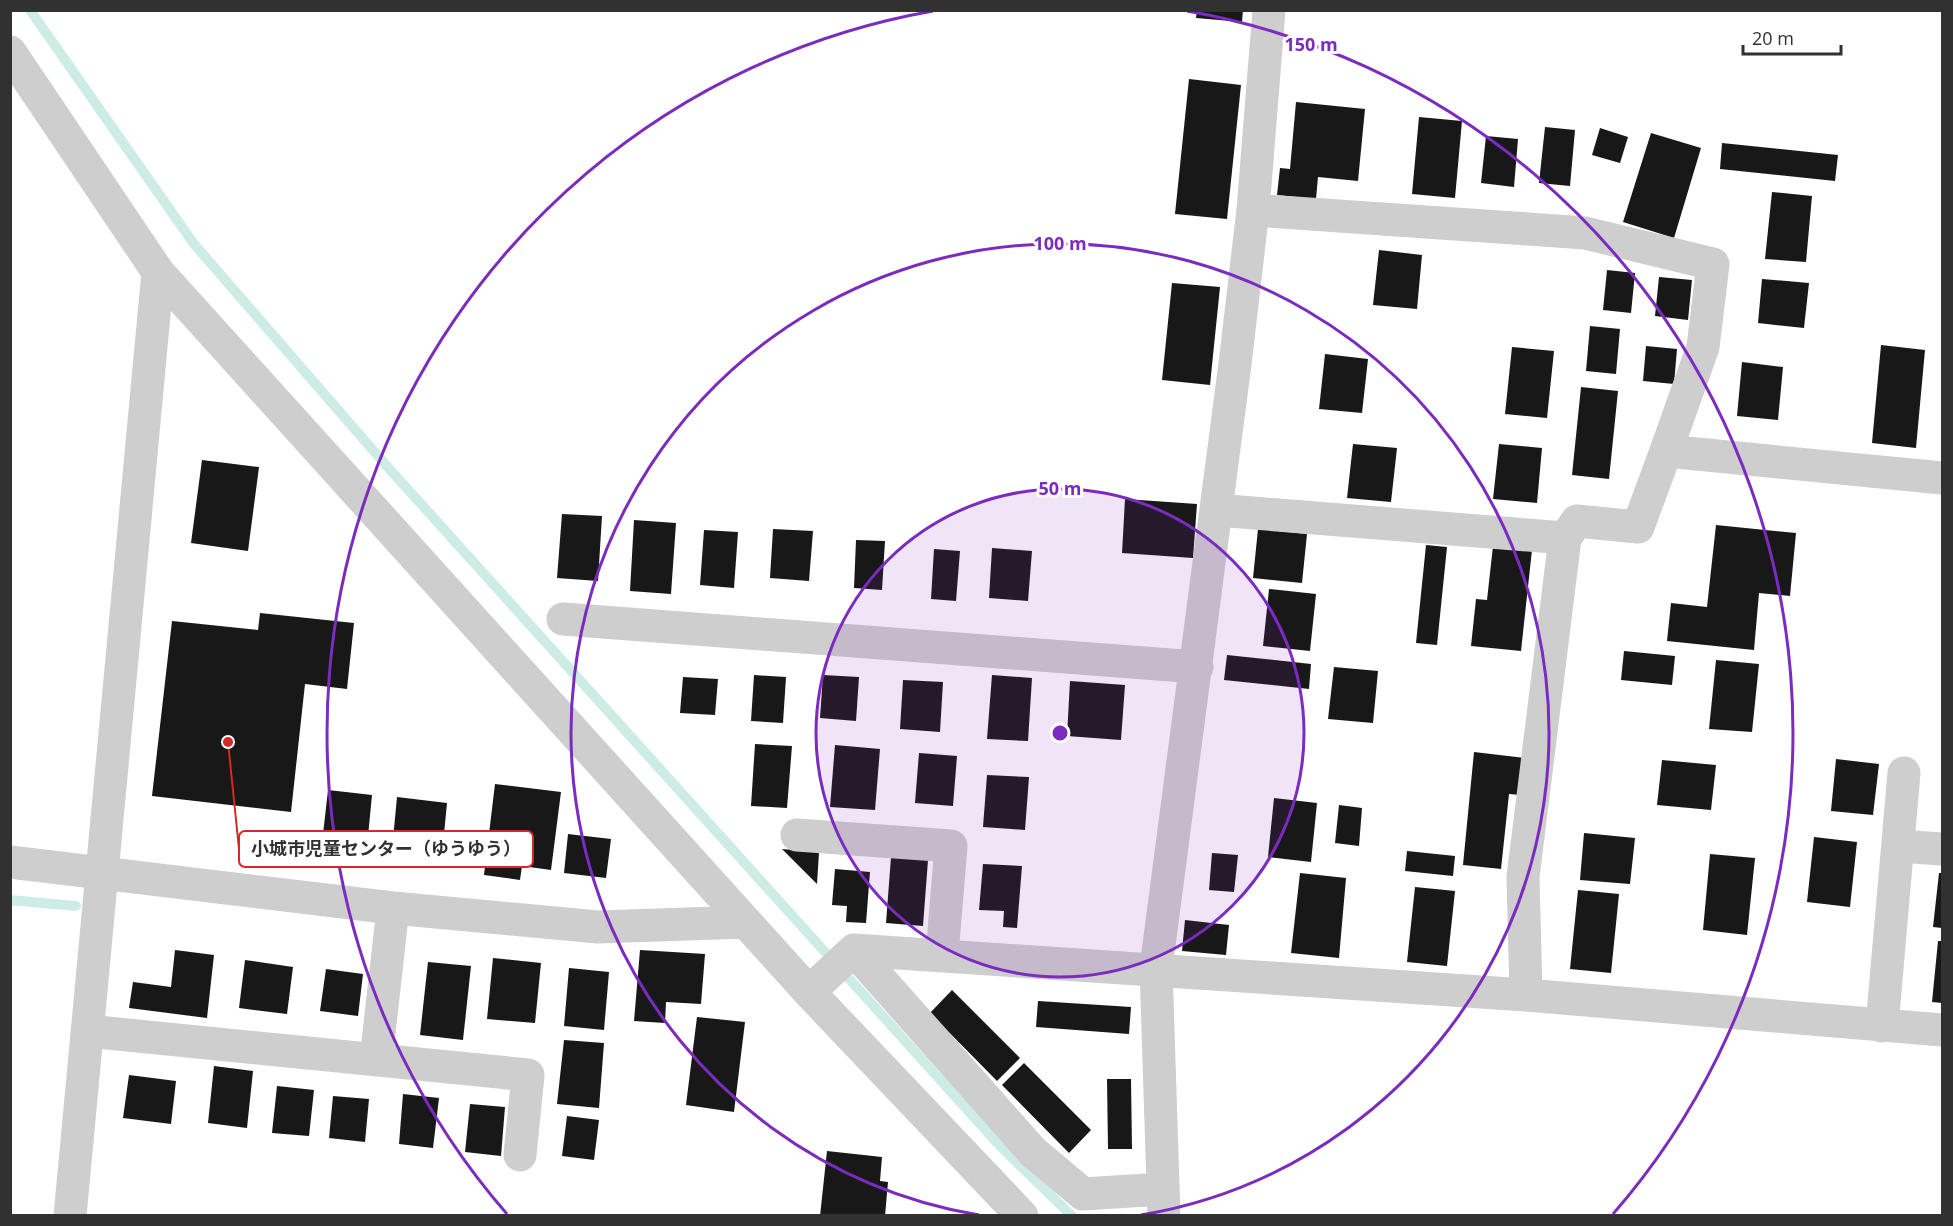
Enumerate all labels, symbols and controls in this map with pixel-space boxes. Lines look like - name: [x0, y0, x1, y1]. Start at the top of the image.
- scale bar: [1743, 18, 1840, 56]
- text: 20 m: [1752, 26, 1794, 50]
- text: 150 m: [1284, 32, 1338, 56]
- text: 100 m: [1033, 231, 1087, 255]
- text: 50 m: [1039, 476, 1081, 500]
- centre of rings: [1050, 723, 1070, 743]
- callout: 小城市児童センター（ゆうゆう）: [239, 831, 533, 867]
- text: 小城市児童センター（ゆうゆう）: [251, 836, 521, 860]

